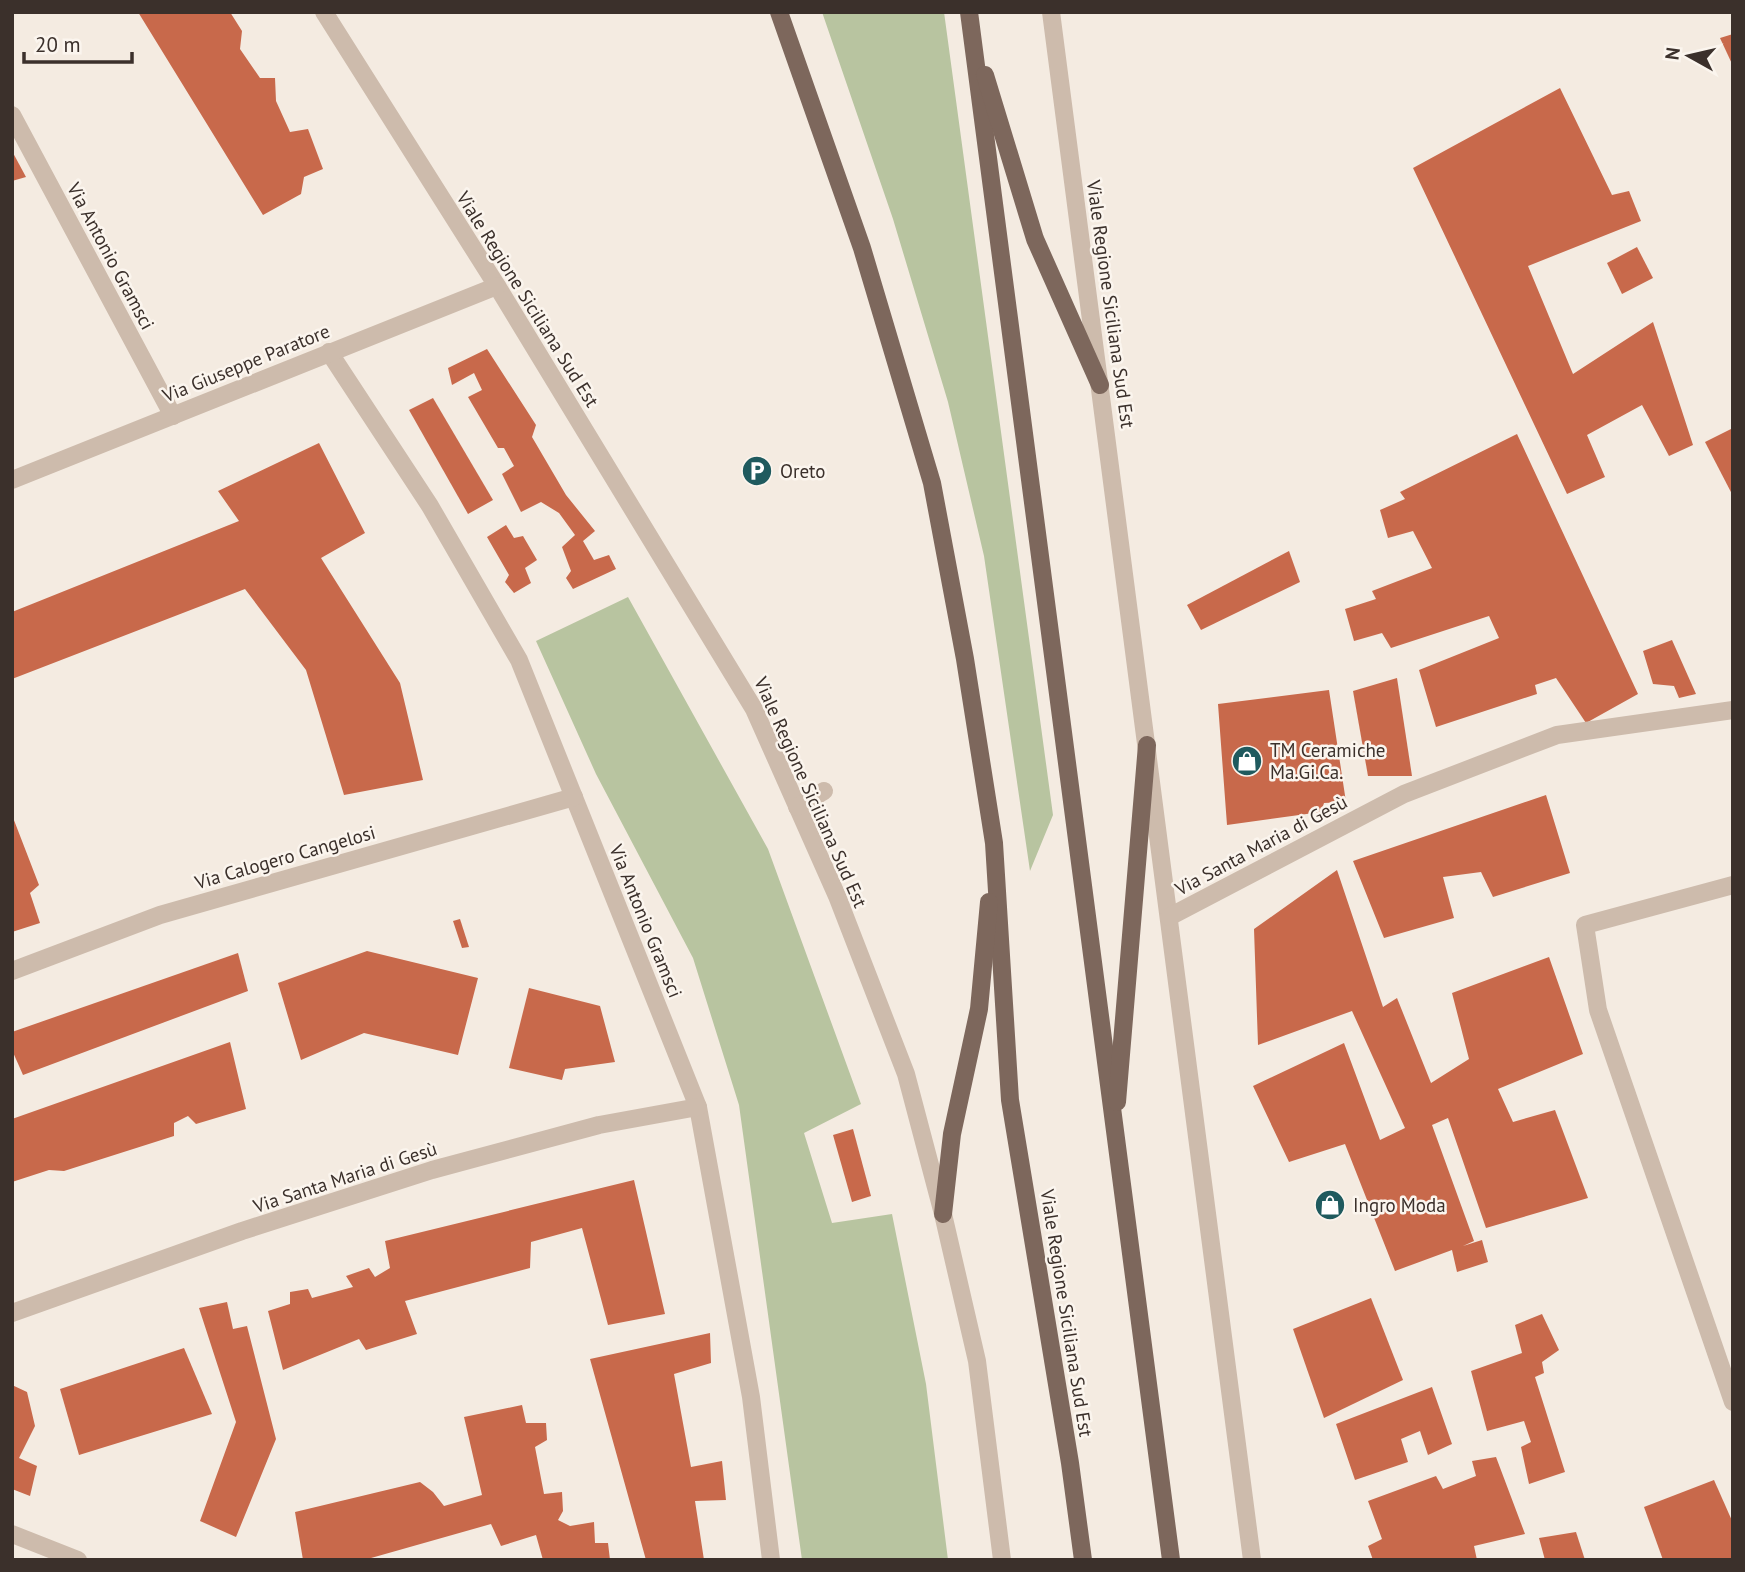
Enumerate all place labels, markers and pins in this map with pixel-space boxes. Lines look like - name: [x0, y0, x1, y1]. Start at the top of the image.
- parking icon: Oreto: [740, 454, 774, 488]
- place label: Oreto: [780, 459, 826, 483]
- place label: TM Ceramiche Ma.Gi.Ca.: [1270, 738, 1386, 784]
- shop icon: TM Ceramiche Ma.Gi.Ca.: [1230, 744, 1264, 778]
- shop icon: Ingro Moda: [1313, 1188, 1347, 1222]
- place label: Ingro Moda: [1353, 1193, 1446, 1217]

